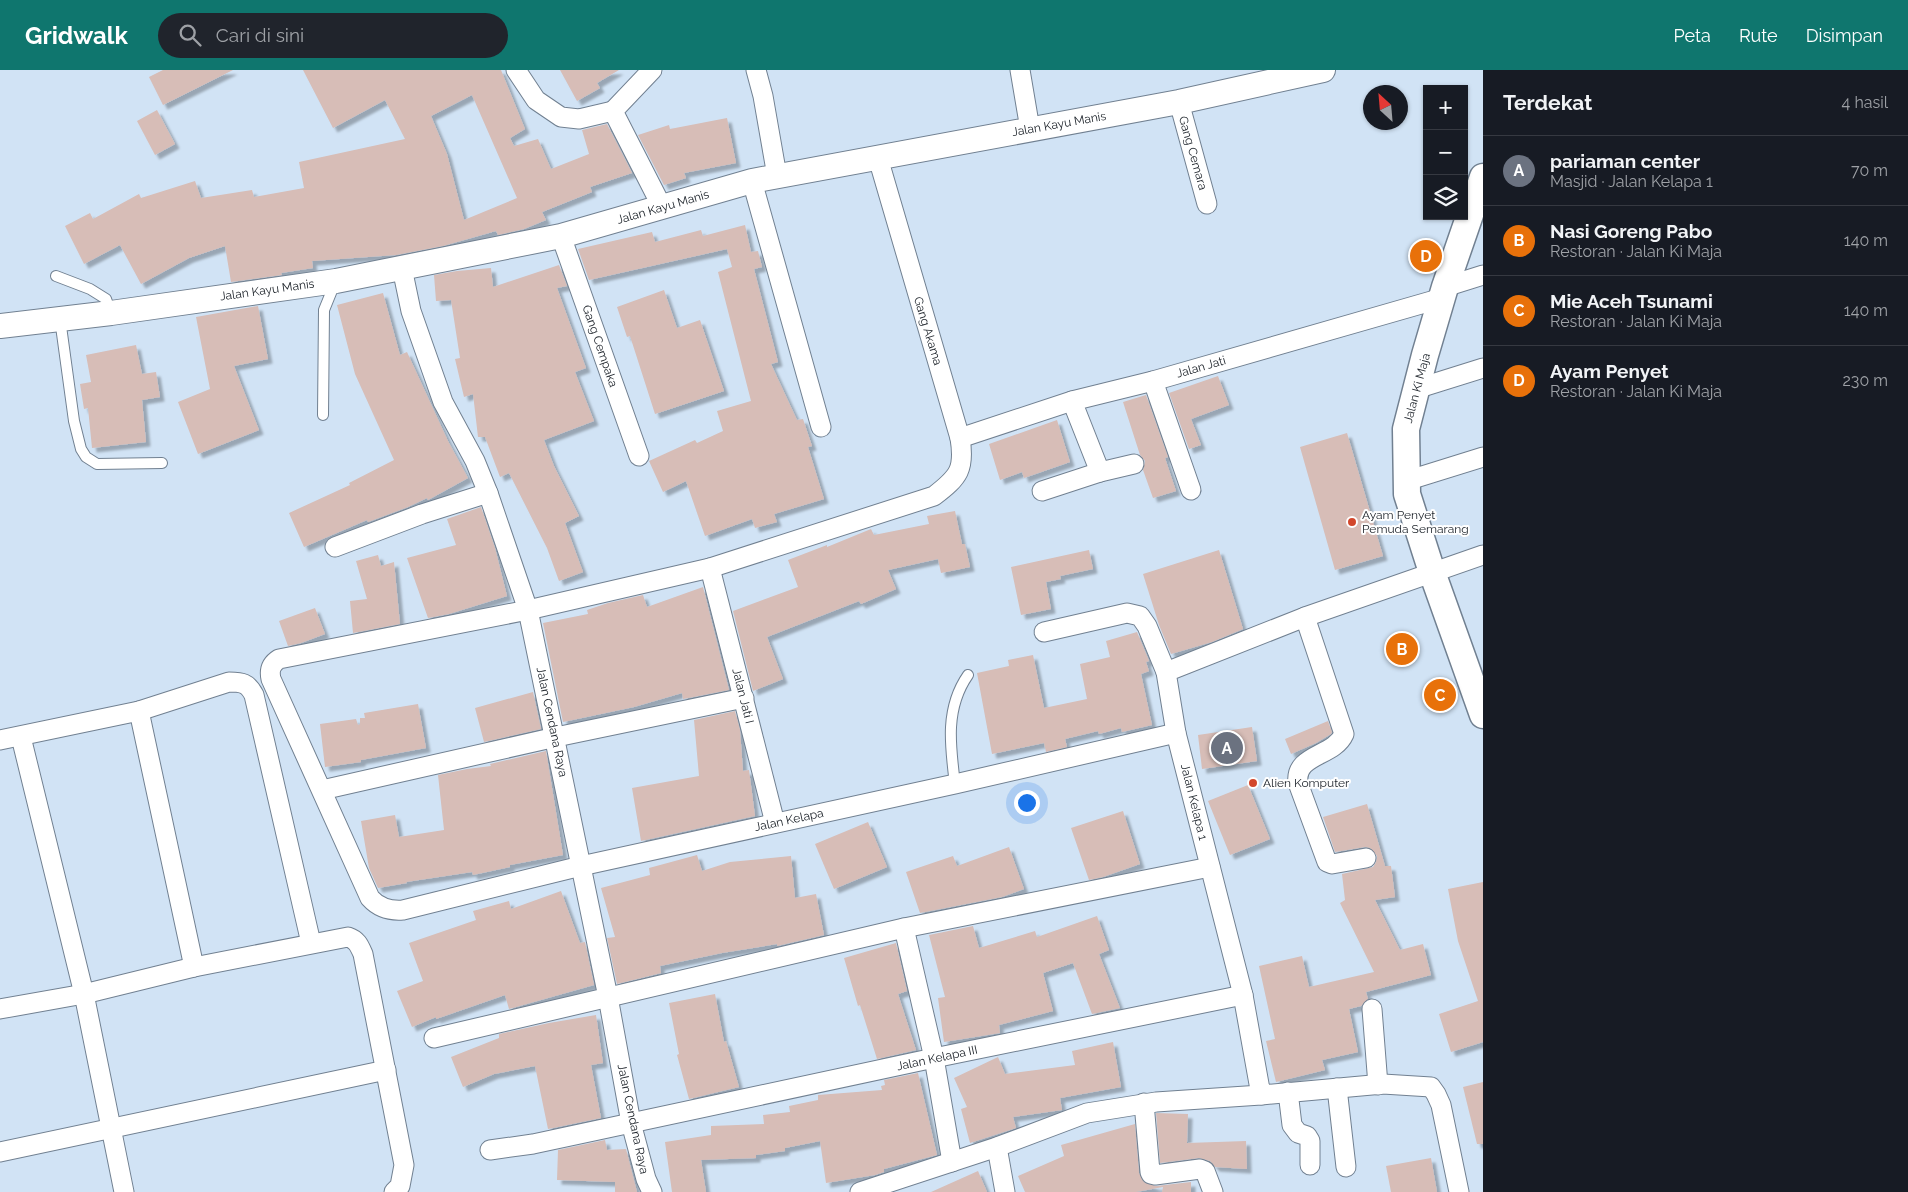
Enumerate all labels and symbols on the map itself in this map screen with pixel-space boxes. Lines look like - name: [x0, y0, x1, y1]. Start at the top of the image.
- north arrow: [1363, 85, 1408, 130]
- street label: Jalan Kayu Manis: [1011, 109, 1107, 139]
- street label: Gang Cemara: [1176, 114, 1210, 192]
- street label: Jalan Kayu Manis: [615, 187, 711, 227]
- pin: D: [1410, 237, 1442, 275]
- street label: Jalan Kayu Manis: [219, 276, 315, 304]
- street label: Gang Akama: [911, 295, 945, 367]
- street label: Gang Cempaka: [579, 303, 621, 389]
- street label: Jalan Ki Maja: [1401, 352, 1433, 424]
- street label: Jalan Jati: [1175, 353, 1227, 381]
- place label: Ayam Penyet Pemuda Semarang: [1362, 508, 1469, 536]
- marker: Ayam Penyet Pemuda Semarang: [1346, 516, 1358, 528]
- pin: B: [1386, 630, 1418, 668]
- street label: Jalan Cendana Raya: [534, 666, 570, 778]
- street label: Jalan Jati I: [729, 667, 757, 725]
- pin: C: [1424, 676, 1456, 714]
- pin: A: [1211, 729, 1243, 767]
- street label: Jalan Kelapa 1: [1178, 762, 1210, 842]
- place label: Alien Komputer: [1263, 776, 1350, 790]
- marker: Alien Komputer: [1247, 777, 1259, 789]
- your location: [1014, 790, 1040, 816]
- street label: Jalan Kelapa: [753, 806, 825, 834]
- street label: Jalan Kelapa III: [895, 1043, 979, 1073]
- street label: Jalan Cendana Raya: [615, 1063, 651, 1175]

